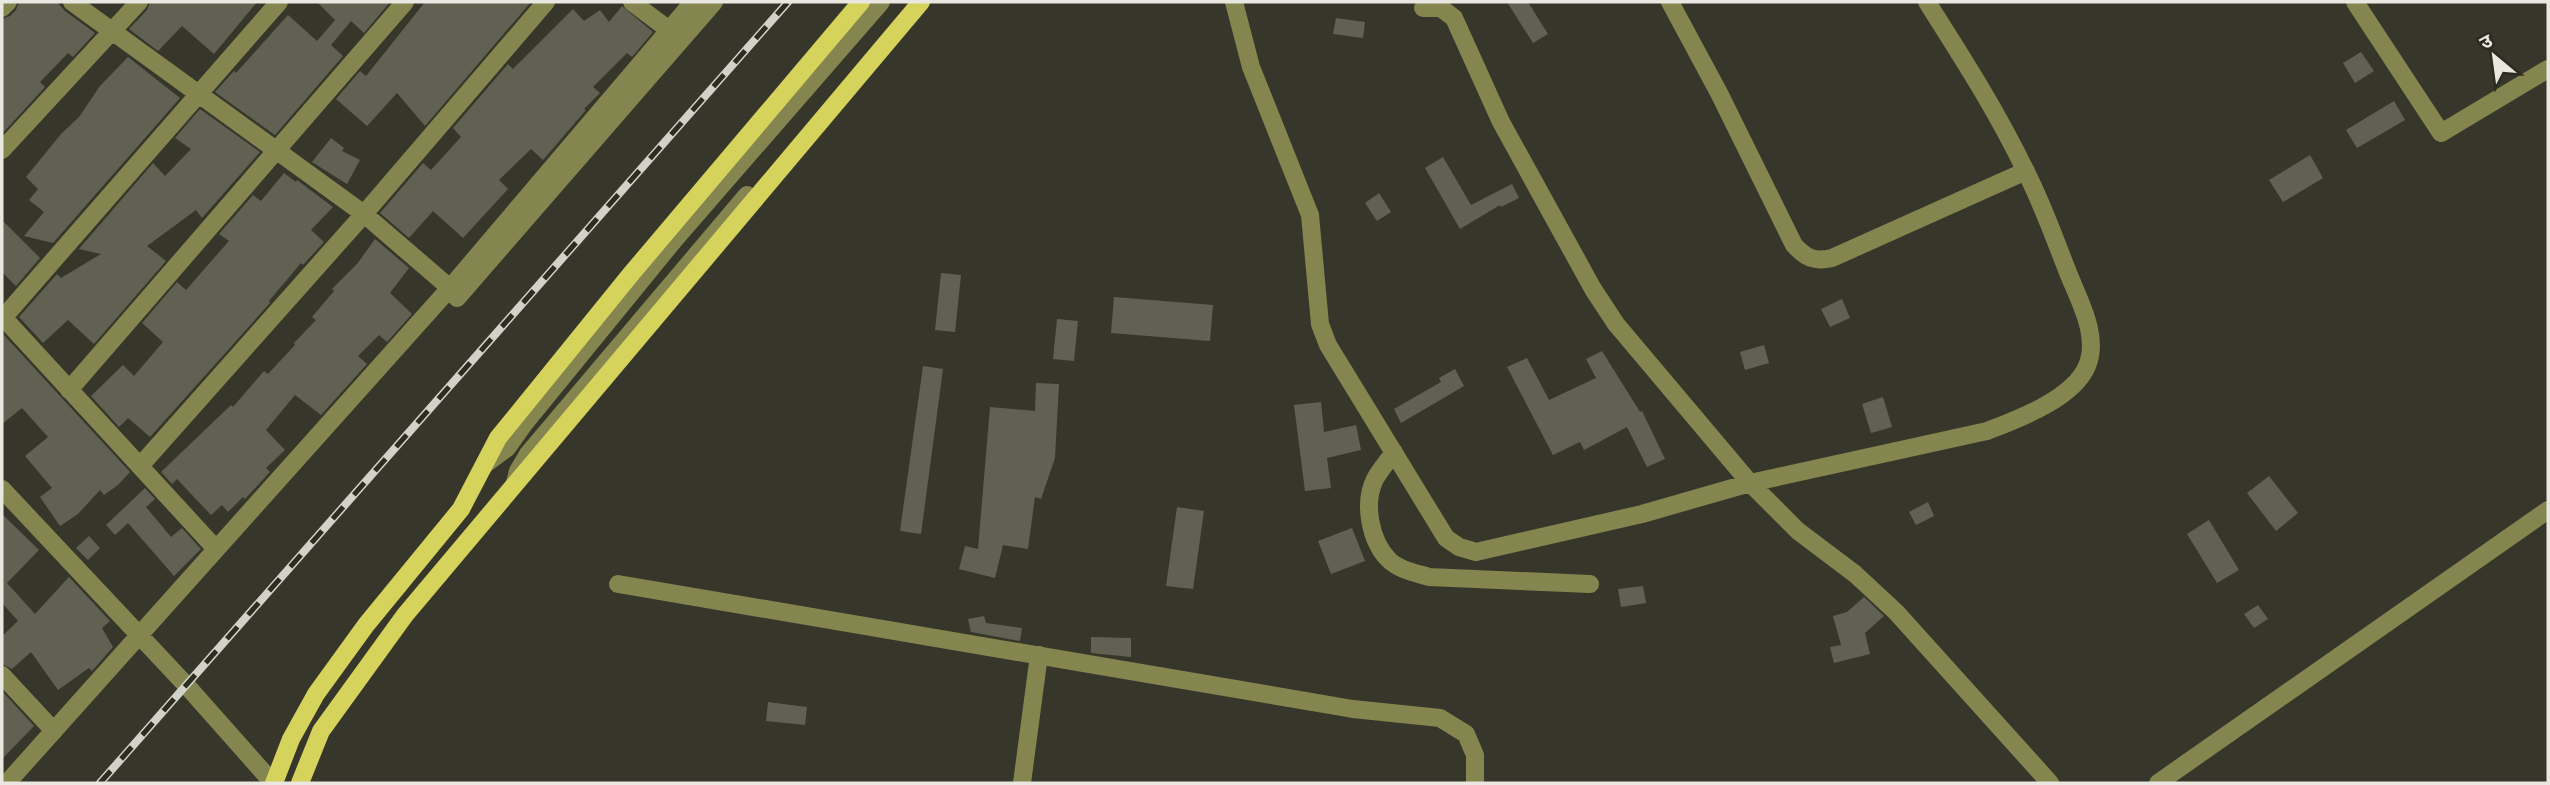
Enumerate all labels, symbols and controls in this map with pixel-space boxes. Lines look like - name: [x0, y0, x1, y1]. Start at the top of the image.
- north arrow: [2459, 21, 2529, 91]
- text: उ: [2476, 28, 2497, 54]

